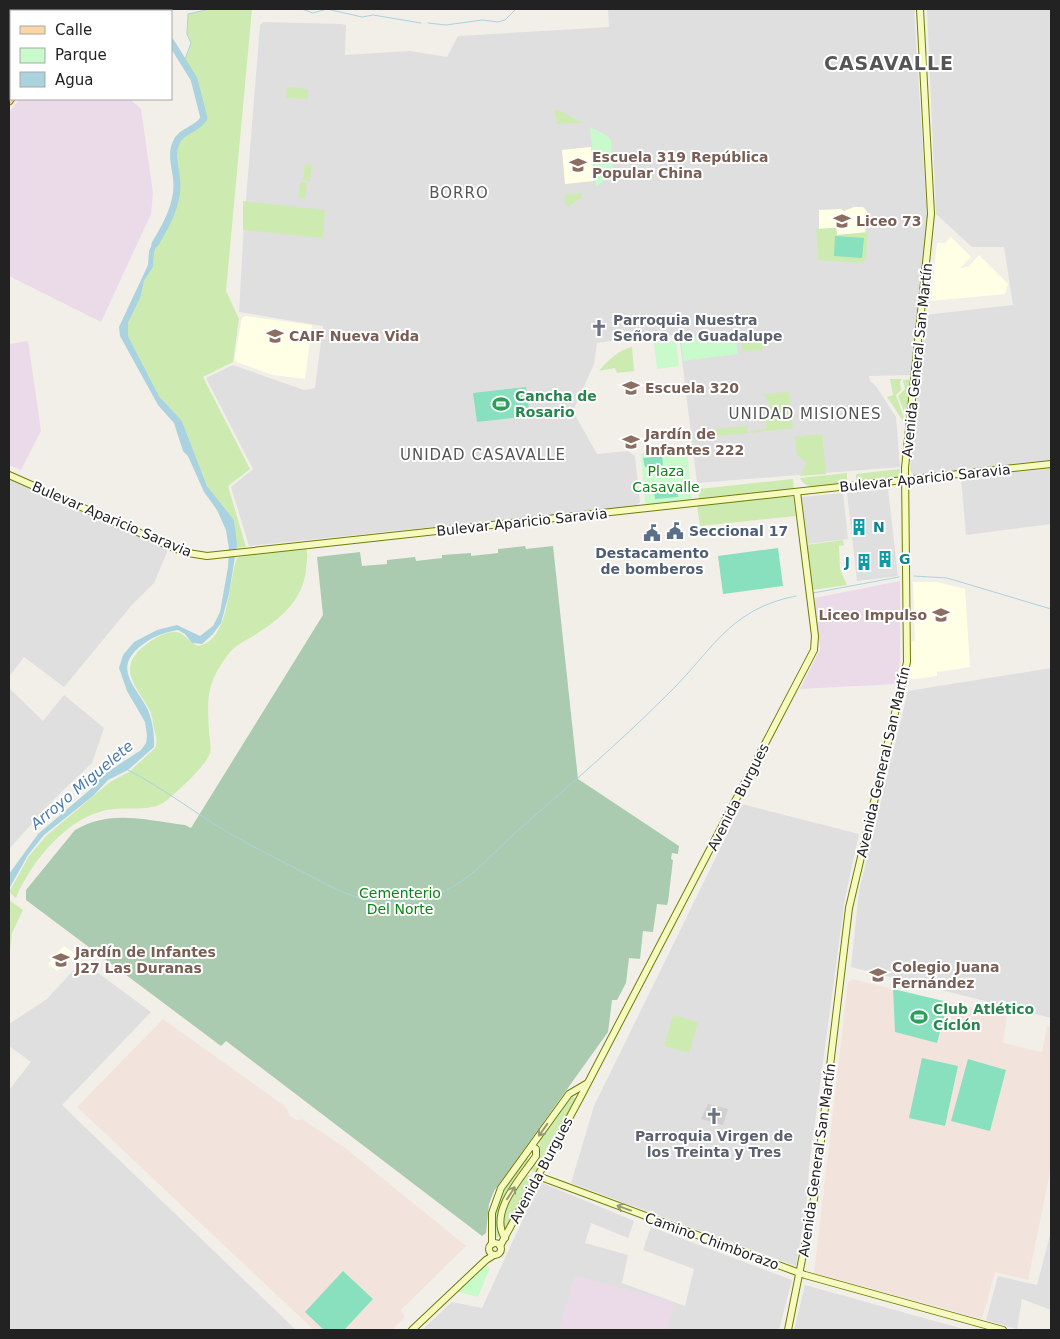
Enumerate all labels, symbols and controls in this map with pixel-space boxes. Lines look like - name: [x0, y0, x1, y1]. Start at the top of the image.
- legend: [10, 10, 172, 100]
- text: Calle: [55, 21, 92, 39]
- text: Parque: [55, 46, 107, 64]
- district label: CASAVALLE: [824, 52, 954, 74]
- text: Agua: [55, 71, 93, 89]
- place label: Escuela 319 República Popular China: [592, 149, 769, 181]
- school or university icon: Escuela 319 República Popular China: [568, 155, 588, 175]
- district label: BORRO: [429, 184, 489, 202]
- school or university icon: Liceo 73: [832, 211, 852, 231]
- place label: Liceo 73: [856, 213, 922, 229]
- street label: Avenida General San Martín: [899, 262, 935, 458]
- place label: Parroquia Nuestra Señora de Guadalupe: [613, 312, 782, 344]
- church icon: Parroquia Nuestra Señora de Guadalupe: [589, 318, 609, 338]
- school or university icon: CAIF Nueva Vida: [265, 326, 285, 346]
- place label: CAIF Nueva Vida: [289, 328, 419, 344]
- school or university icon: Escuela 320: [621, 378, 641, 398]
- place label: Escuela 320: [645, 380, 739, 396]
- place label: Cancha de Rosario: [515, 388, 597, 420]
- sports icon: Cancha de Rosario: [491, 394, 511, 414]
- district label: UNIDAD MISIONES: [729, 405, 881, 423]
- place label: Jardín de Infantes 222: [644, 426, 744, 458]
- school or university icon: Jardín de Infantes 222: [621, 432, 641, 452]
- district label: UNIDAD CASAVALLE: [400, 446, 566, 464]
- street label: Bulevar Aparicio Saravia: [839, 461, 1011, 495]
- park label: Plaza Casavalle: [632, 463, 700, 495]
- street label: Bulevar Aparicio Saravia: [30, 478, 194, 560]
- street label: Bulevar Aparicio Saravia: [436, 505, 608, 539]
- building icon: N: [849, 517, 869, 537]
- place label: N: [873, 519, 885, 535]
- public building icon: Seccional 17: [665, 521, 685, 541]
- public building icon: Destacamento de bomberos: [642, 523, 662, 543]
- place label: Seccional 17: [689, 523, 788, 539]
- place label: Destacamento de bomberos: [595, 545, 709, 577]
- building icon: G: [875, 549, 895, 569]
- place label: G: [899, 551, 911, 567]
- building icon: J: [854, 552, 874, 572]
- place label: J: [844, 554, 850, 570]
- school or university icon: Liceo Impulso: [931, 605, 951, 625]
- place label: Liceo Impulso: [818, 607, 927, 623]
- street label: Avenida General San Martín: [853, 665, 913, 859]
- water label: Arroyo Miguelete: [26, 737, 137, 834]
- street label: Avenida Burgues: [704, 741, 772, 853]
- park label: Cementerio Del Norte: [359, 885, 441, 917]
- place label: Jardín de Infantes J27 Las Duranas: [74, 944, 216, 976]
- school or university icon: Jardín de Infantes J27 Las Duranas: [51, 950, 71, 970]
- place label: Colegio Juana Fernández: [892, 959, 1000, 991]
- school or university icon: Colegio Juana Fernández: [868, 965, 888, 985]
- place label: Club Atlético Cíclón: [933, 1001, 1035, 1033]
- sports icon: Club Atlético Cíclón: [909, 1007, 929, 1027]
- street label: Avenida General San Martín: [795, 1062, 839, 1258]
- church icon: Parroquia Virgen de los Treinta y Tres: [704, 1106, 724, 1126]
- street label: Avenida Burgues: [506, 1114, 576, 1226]
- one-way arrow: [538, 1123, 548, 1137]
- place label: Parroquia Virgen de los Treinta y Tres: [635, 1128, 793, 1160]
- one-way arrow: [507, 1186, 517, 1200]
- one-way arrow: [616, 1203, 632, 1212]
- street label: Camino Chimborazo: [643, 1209, 781, 1273]

